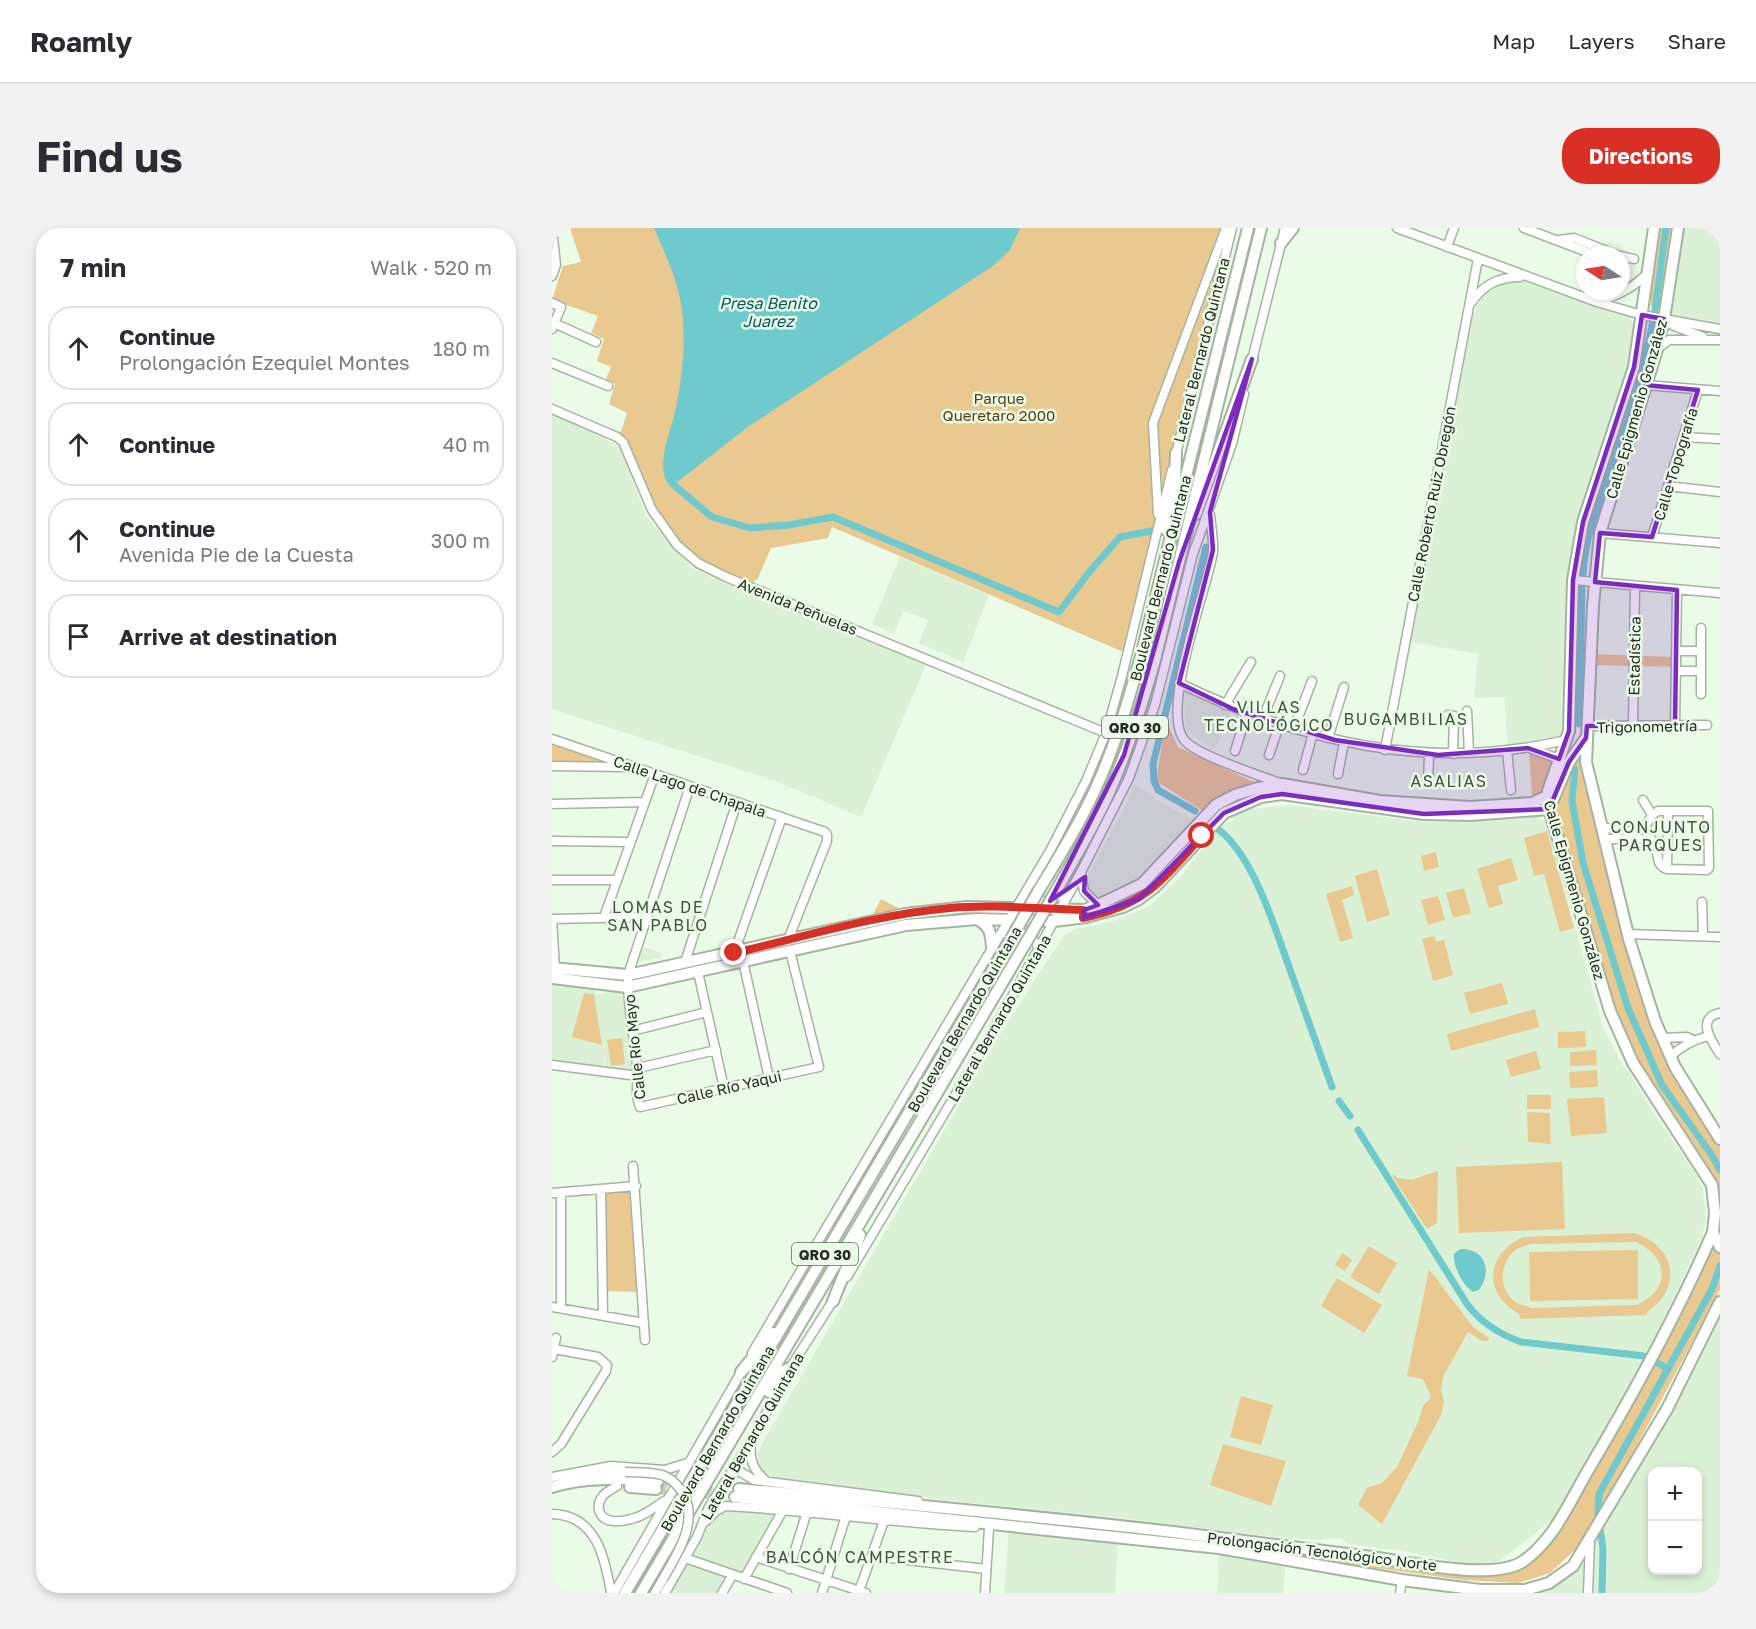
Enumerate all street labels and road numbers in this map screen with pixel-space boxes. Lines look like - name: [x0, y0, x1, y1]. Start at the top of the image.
- street label: Lateral Bernardo Quintana: [1169, 256, 1233, 444]
- street label: Calle Epigmenio González: [1602, 317, 1670, 501]
- street label: Calle Roberto Ruiz Obregón: [1403, 405, 1459, 603]
- street label: Calle Topografía: [1649, 405, 1701, 523]
- street label: Boulevard Bernardo Quintana: [1126, 473, 1194, 683]
- street label: Avenida Peñuelas: [736, 574, 860, 638]
- street label: Estadística: [1624, 616, 1644, 696]
- road number: QRO 30: [1102, 716, 1168, 738]
- street label: Trigonometría: [1597, 716, 1697, 736]
- street label: Calle Lago de Chapala: [611, 751, 769, 821]
- street label: Calle Epigmenio González: [1541, 798, 1609, 982]
- street label: Boulevard Bernardo Quintana: [903, 923, 1025, 1115]
- street label: Lateral Bernardo Quintana: [944, 931, 1054, 1105]
- street label: Calle Río Mayo: [620, 993, 648, 1101]
- street label: Calle Río Yaqui: [675, 1066, 783, 1108]
- road number: QRO 30: [792, 1243, 858, 1265]
- street label: Boulevard Bernardo Quintana: [656, 1342, 778, 1534]
- street label: Lateral Bernardo Quintana: [697, 1349, 807, 1523]
- street label: Prolongación Tecnológico Norte: [1206, 1528, 1438, 1574]

